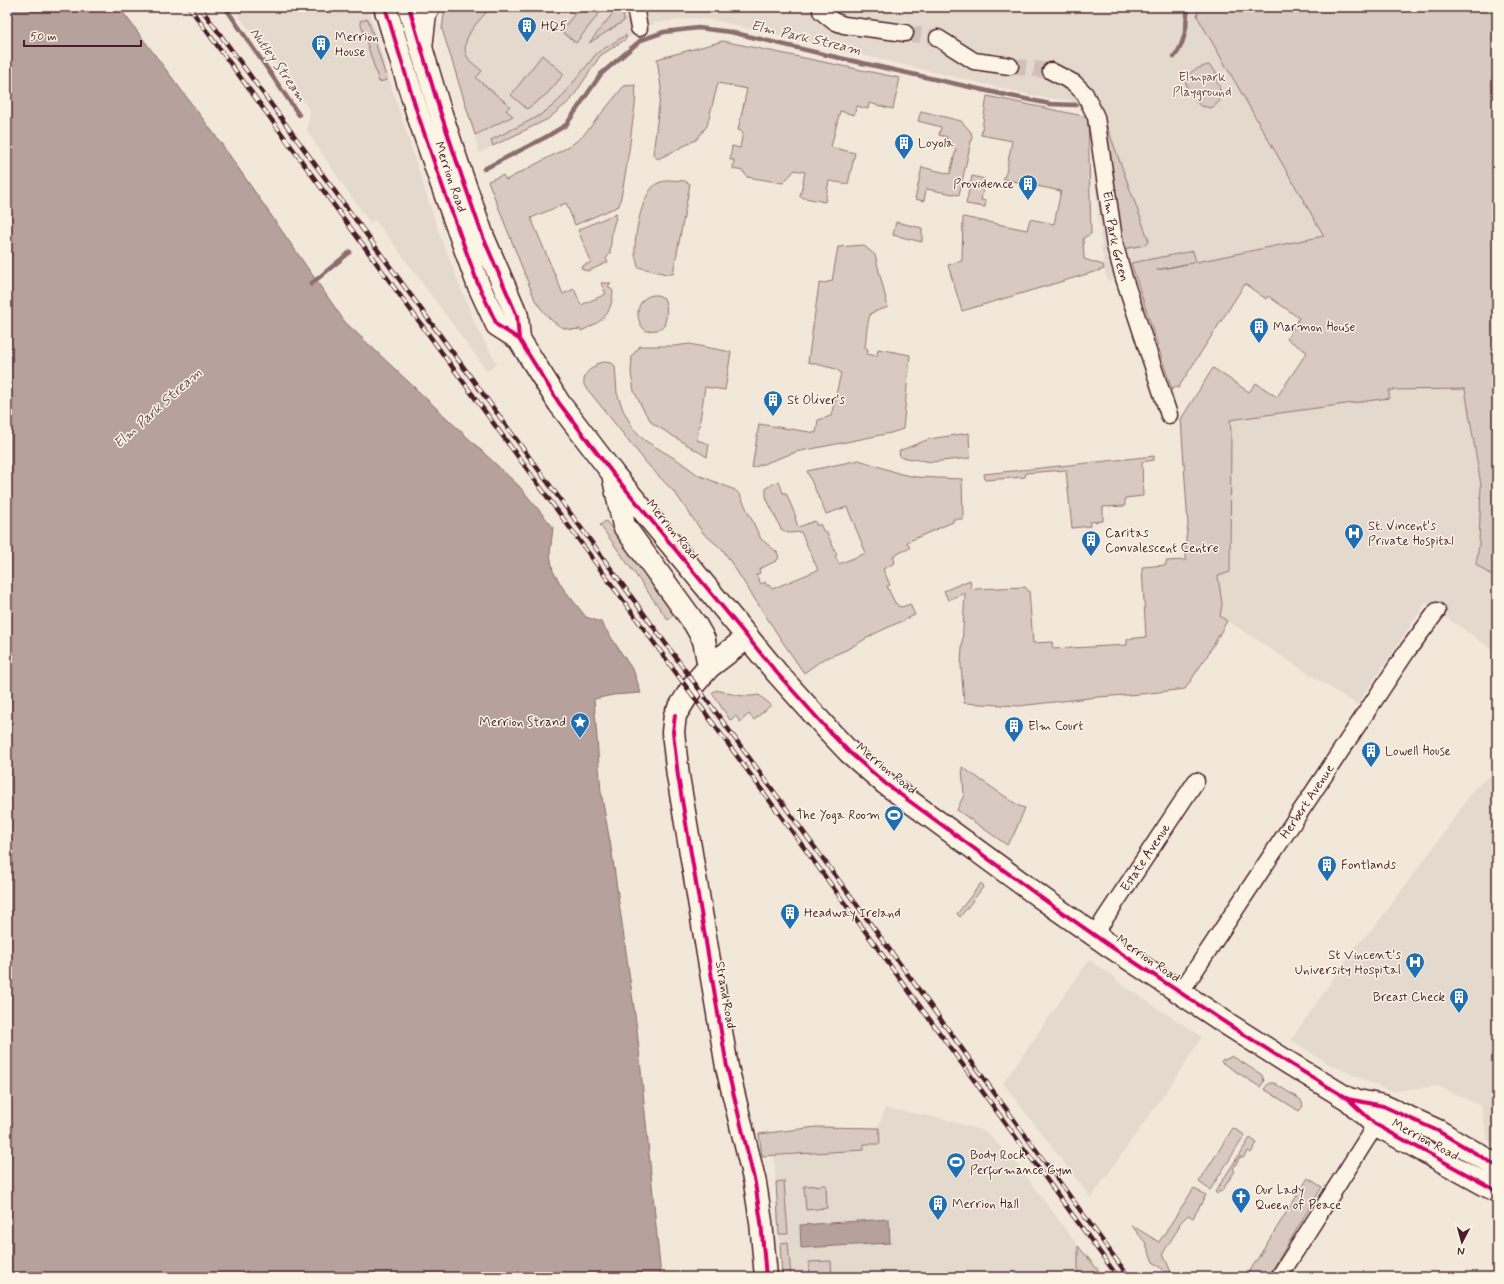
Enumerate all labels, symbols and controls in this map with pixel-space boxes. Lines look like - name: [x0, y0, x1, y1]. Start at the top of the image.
- building icon: HQ5: [516, 15, 538, 43]
- water label: Elm Park Stream: [749, 17, 863, 59]
- place label: HQ5: [541, 18, 567, 35]
- scale bar: [24, 22, 141, 48]
- water label: Nutley Stream: [246, 24, 310, 106]
- text: 50 m: [30, 29, 57, 45]
- place label: Merrion House: [335, 29, 379, 61]
- building icon: Merrion House: [310, 33, 332, 61]
- park label: Elmpark Playground: [1173, 69, 1231, 101]
- building icon: Loyola: [893, 132, 915, 160]
- place label: Loyola: [918, 135, 954, 152]
- street label: Merrion Road: [430, 139, 470, 215]
- building icon: Providence: [1017, 173, 1039, 201]
- place label: Providence: [953, 176, 1014, 193]
- street label: Elm Park Green: [1099, 190, 1133, 284]
- building icon: Marmon House: [1248, 316, 1270, 344]
- place label: Marmon House: [1273, 319, 1356, 336]
- water label: Elm Park Stream: [110, 364, 206, 452]
- building icon: St Oliver's: [762, 389, 784, 417]
- place label: St Oliver's: [787, 392, 845, 409]
- street label: Merrion Road: [642, 496, 702, 564]
- place label: St. Vincent's Private Hospital: [1368, 518, 1454, 550]
- hospital icon: St. Vincent's Private Hospital: [1343, 522, 1365, 550]
- place label: Caritas Convalescent Centre: [1105, 525, 1219, 557]
- building icon: Caritas Convalescent Centre: [1080, 529, 1102, 557]
- place icon: Merrion Strand: [569, 711, 591, 739]
- place label: Merrion Strand: [479, 714, 566, 731]
- building icon: Elm Court: [1003, 715, 1025, 743]
- place label: Elm Court: [1028, 718, 1084, 735]
- street label: Merrion Road: [852, 739, 920, 799]
- building icon: Lowell House: [1360, 740, 1382, 768]
- place label: Lowell House: [1385, 743, 1451, 760]
- street label: Herbert Avenue: [1276, 761, 1338, 842]
- sports icon: The Yoga Room: [883, 804, 905, 832]
- place label: The Yoga Room: [796, 807, 880, 824]
- street label: Estate Avenue: [1117, 820, 1174, 895]
- building icon: Fontlands: [1316, 854, 1338, 882]
- place label: Fontlands: [1341, 857, 1396, 874]
- building icon: Headway Ireland: [779, 902, 801, 930]
- place label: Headway Ireland: [804, 905, 901, 922]
- street label: Merrion Road: [1113, 931, 1183, 987]
- place label: St Vincent's University Hospital: [1295, 947, 1401, 979]
- hospital icon: St Vincent's University Hospital: [1404, 951, 1426, 979]
- street label: Strand Road: [711, 960, 739, 1030]
- building icon: Breast Check: [1448, 986, 1470, 1014]
- place label: Breast Check: [1373, 989, 1445, 1006]
- street label: Merrion Road: [1389, 1115, 1461, 1165]
- place label: Body Rock Performance Gym: [970, 1147, 1072, 1181]
- sports icon: Body Rock Performance Gym: [945, 1151, 967, 1179]
- place label: Our Lady Queen of Peace: [1255, 1182, 1341, 1214]
- church icon: Our Lady Queen of Peace: [1230, 1186, 1252, 1214]
- building icon: Merrion Hall: [927, 1193, 949, 1221]
- place label: Merrion Hall: [952, 1196, 1019, 1213]
- north arrow: [1442, 1222, 1482, 1262]
- text: N: [1457, 1244, 1465, 1258]

